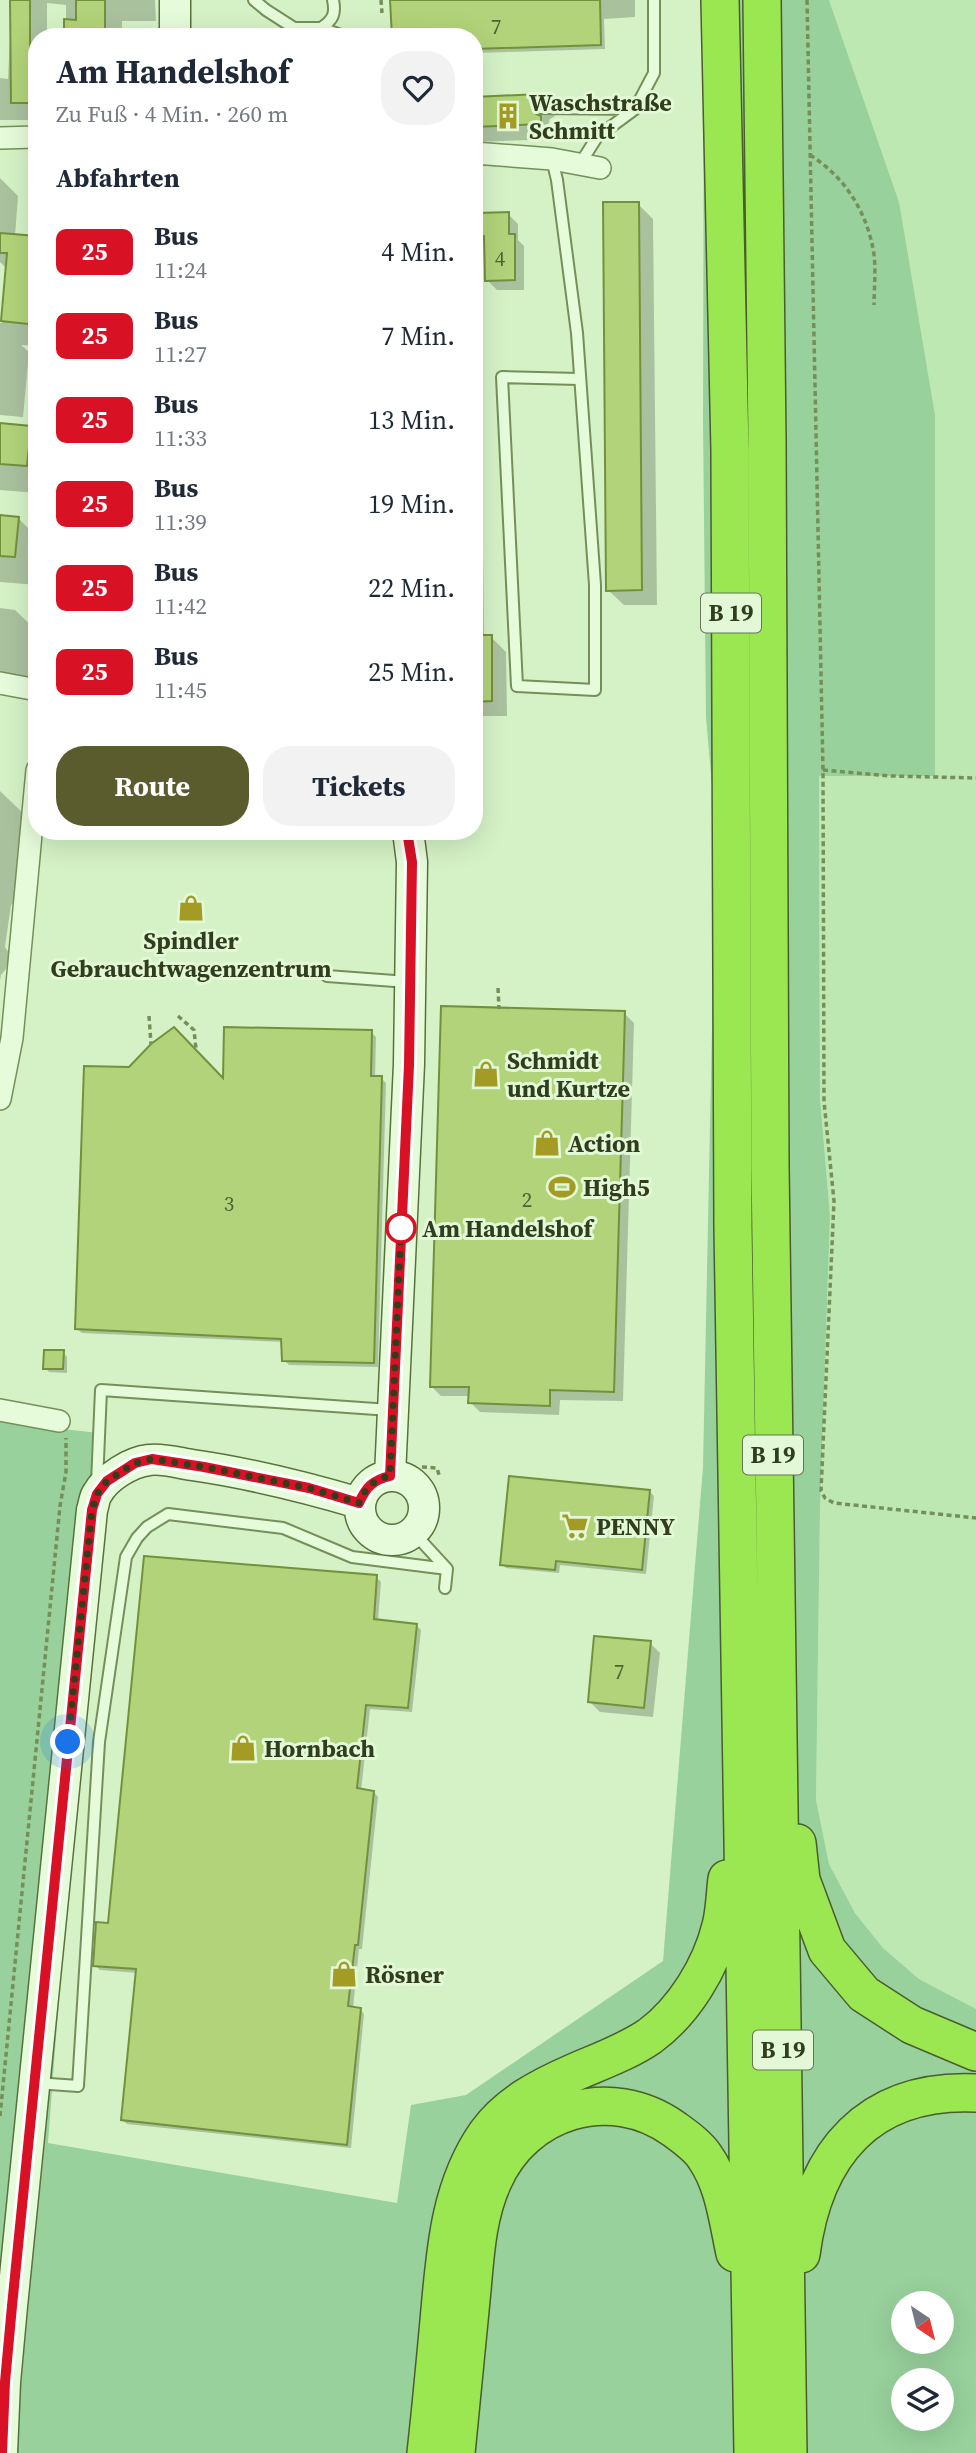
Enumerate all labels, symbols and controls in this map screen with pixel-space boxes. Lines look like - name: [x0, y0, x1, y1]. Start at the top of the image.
- house number: 7: [491, 12, 501, 41]
- text: Am Handelshof: [56, 49, 290, 94]
- button: heart: [381, 51, 455, 125]
- place label: Waschstraße Schmitt: [529, 86, 672, 147]
- text: Zu Fuß · 4 Min. · 260 m: [56, 98, 288, 130]
- building icon: Waschstraße Schmitt: [493, 101, 523, 131]
- text: Abfahrten: [56, 160, 180, 196]
- text: Bus: [154, 218, 198, 254]
- text: 4 Min.: [381, 234, 455, 270]
- text: 25: [81, 235, 108, 268]
- house number: 4: [495, 244, 506, 273]
- text: 11:24: [154, 254, 207, 286]
- text: Bus: [154, 302, 198, 338]
- text: 7 Min.: [381, 318, 455, 354]
- text: 25: [81, 319, 108, 352]
- text: 11:27: [154, 338, 207, 370]
- text: Bus: [154, 386, 198, 422]
- text: 13 Min.: [368, 402, 455, 438]
- text: 25: [81, 403, 108, 436]
- text: 11:33: [154, 422, 207, 454]
- text: Bus: [154, 470, 198, 506]
- text: 19 Min.: [368, 486, 455, 522]
- text: 25: [81, 487, 108, 520]
- text: 11:39: [154, 506, 207, 538]
- text: Bus: [154, 554, 198, 590]
- text: 22 Min.: [368, 570, 455, 606]
- text: 25: [81, 571, 108, 604]
- text: 11:42: [154, 590, 207, 622]
- road number: B 19: [701, 594, 761, 632]
- text: Bus: [154, 638, 198, 674]
- text: 25 Min.: [368, 654, 455, 690]
- text: 25: [81, 655, 108, 688]
- text: 11:45: [154, 674, 207, 706]
- button: Route: [56, 746, 249, 826]
- button: Tickets: [263, 746, 455, 826]
- shop icon: Spindler Gebrauchtwagenzentrum: [176, 893, 206, 923]
- place label: Spindler Gebrauchtwagenzentrum: [51, 924, 332, 985]
- place label: Schmidt und Kurtze: [507, 1044, 630, 1105]
- shop icon: Schmidt und Kurtze: [471, 1059, 501, 1089]
- place label: Action: [568, 1127, 641, 1160]
- shop icon: Action: [532, 1128, 562, 1158]
- place label: High5: [583, 1171, 650, 1204]
- sports icon: High5: [547, 1172, 577, 1202]
- house number: 2: [522, 1185, 532, 1214]
- house number: 3: [224, 1189, 234, 1218]
- place label: Am Handelshof: [422, 1212, 595, 1245]
- marker: Am Handelshof: [386, 1213, 416, 1243]
- road number: B 19: [743, 1436, 803, 1474]
- place label: PENNY: [596, 1510, 675, 1543]
- supermarket icon: PENNY: [560, 1511, 590, 1541]
- house number: 7: [614, 1657, 624, 1686]
- your location: [50, 1724, 85, 1759]
- place label: Hornbach: [264, 1732, 375, 1765]
- shop icon: Hornbach: [228, 1733, 258, 1763]
- place label: Rösner: [365, 1958, 445, 1991]
- shop icon: Rösner: [329, 1959, 359, 1989]
- road number: B 19: [753, 2030, 813, 2070]
- north arrow: [891, 2291, 954, 2354]
- map controls: [891, 2291, 954, 2431]
- button: layers: [891, 2368, 954, 2431]

